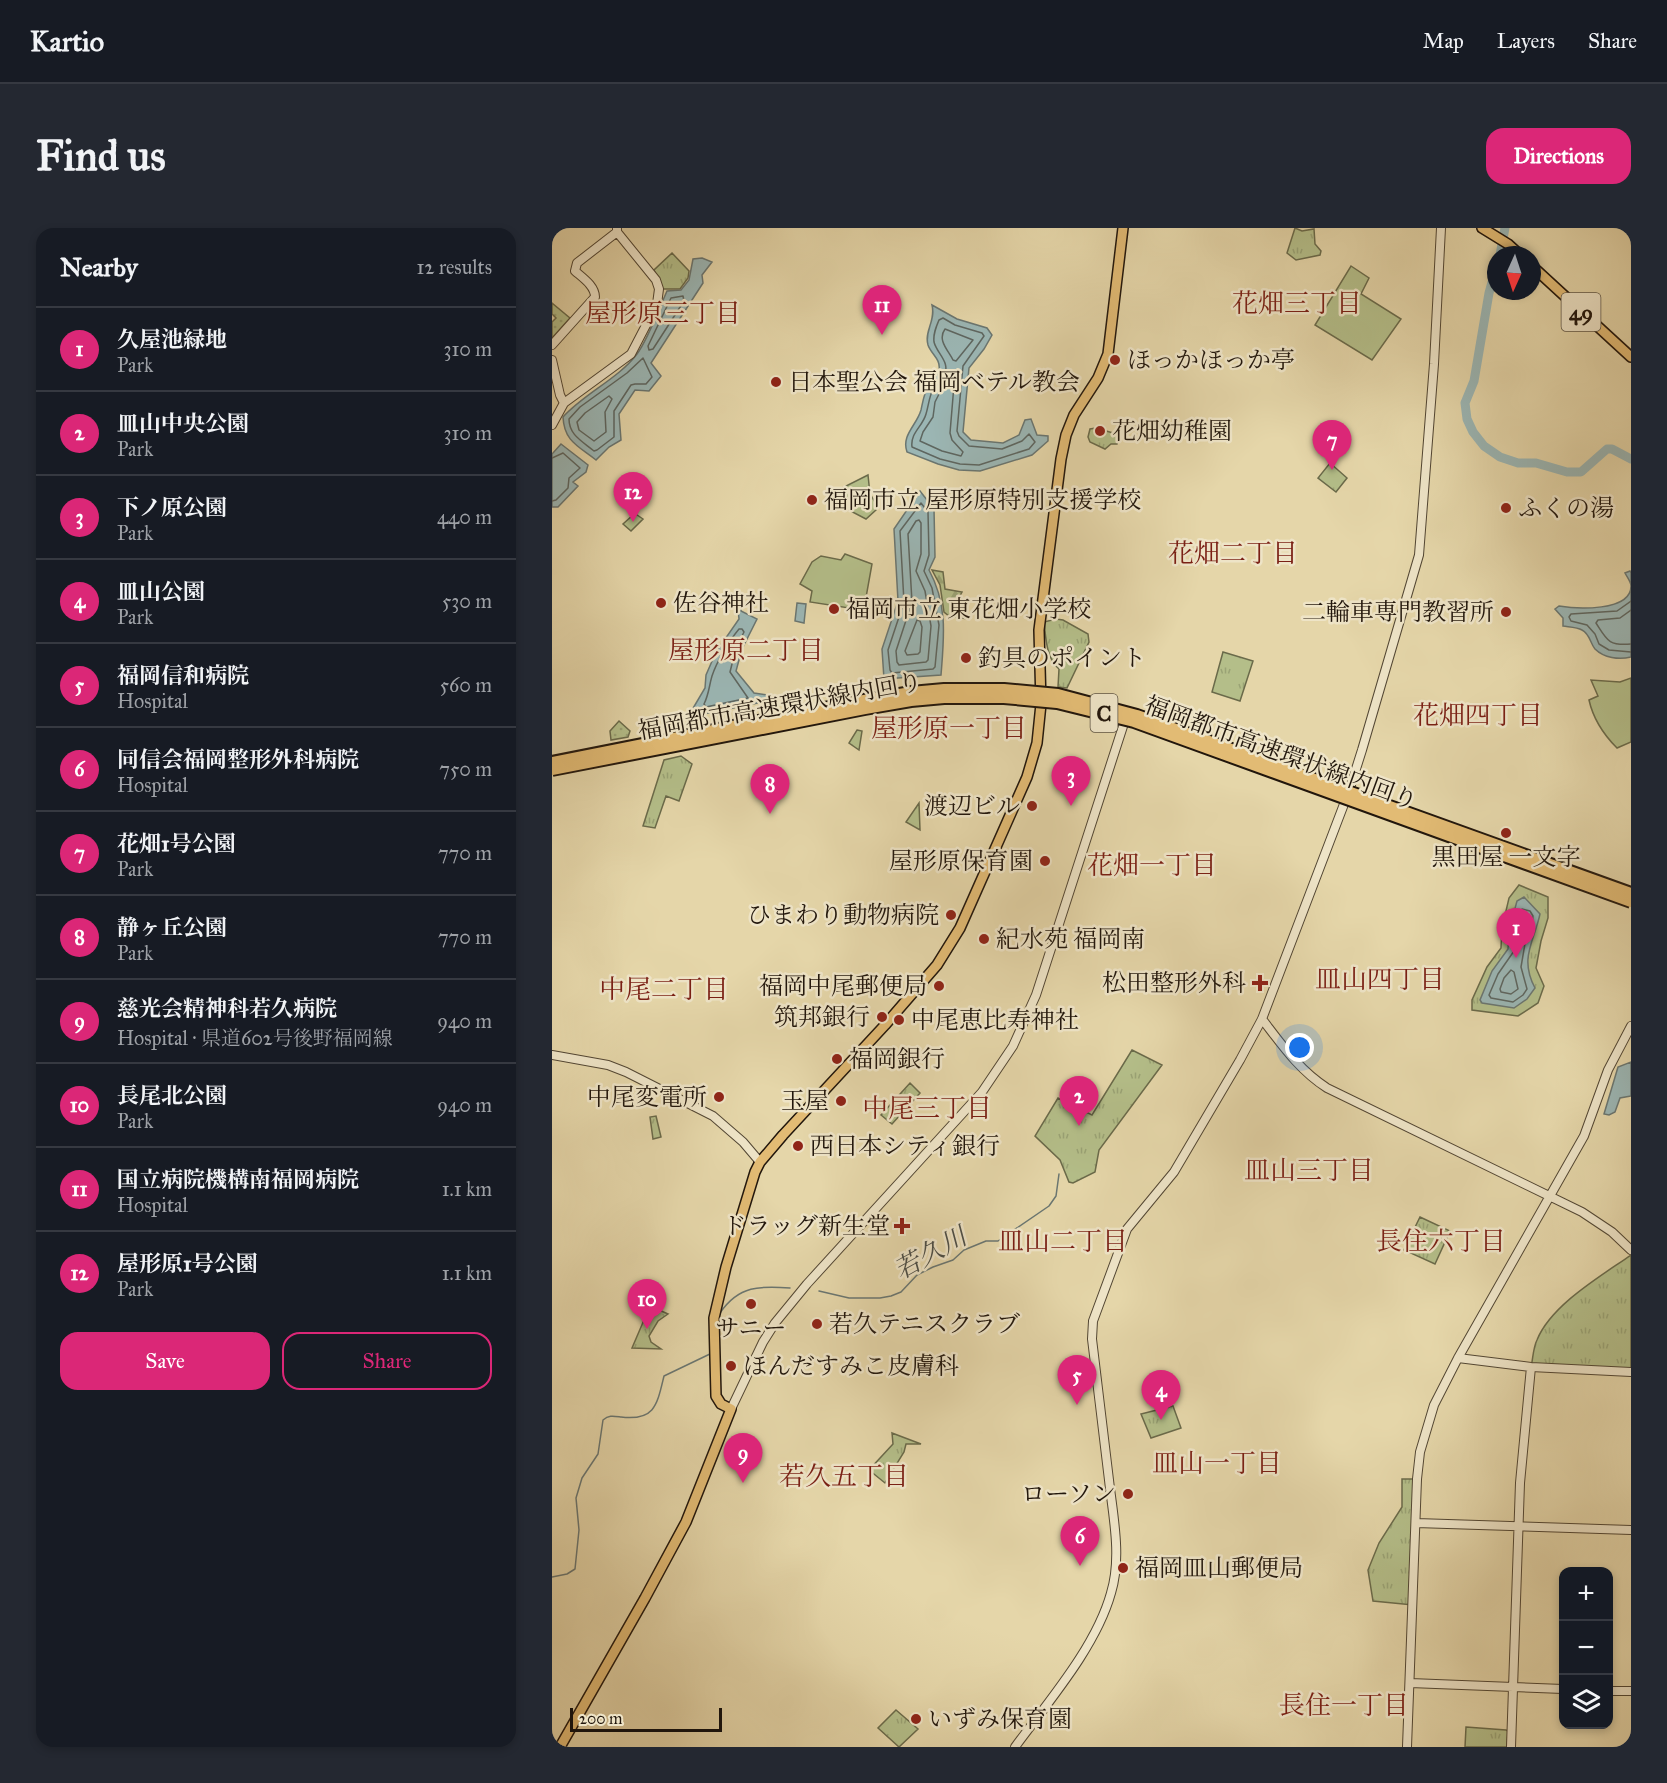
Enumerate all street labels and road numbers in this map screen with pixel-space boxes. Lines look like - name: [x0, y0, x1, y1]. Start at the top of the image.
- road number: 49: [1562, 293, 1600, 331]
- street label: 福岡都市高速環状線内回り: [636, 666, 924, 746]
- street label: 福岡都市高速環状線内回り: [1141, 690, 1421, 816]
- road number: C: [1090, 694, 1118, 732]

